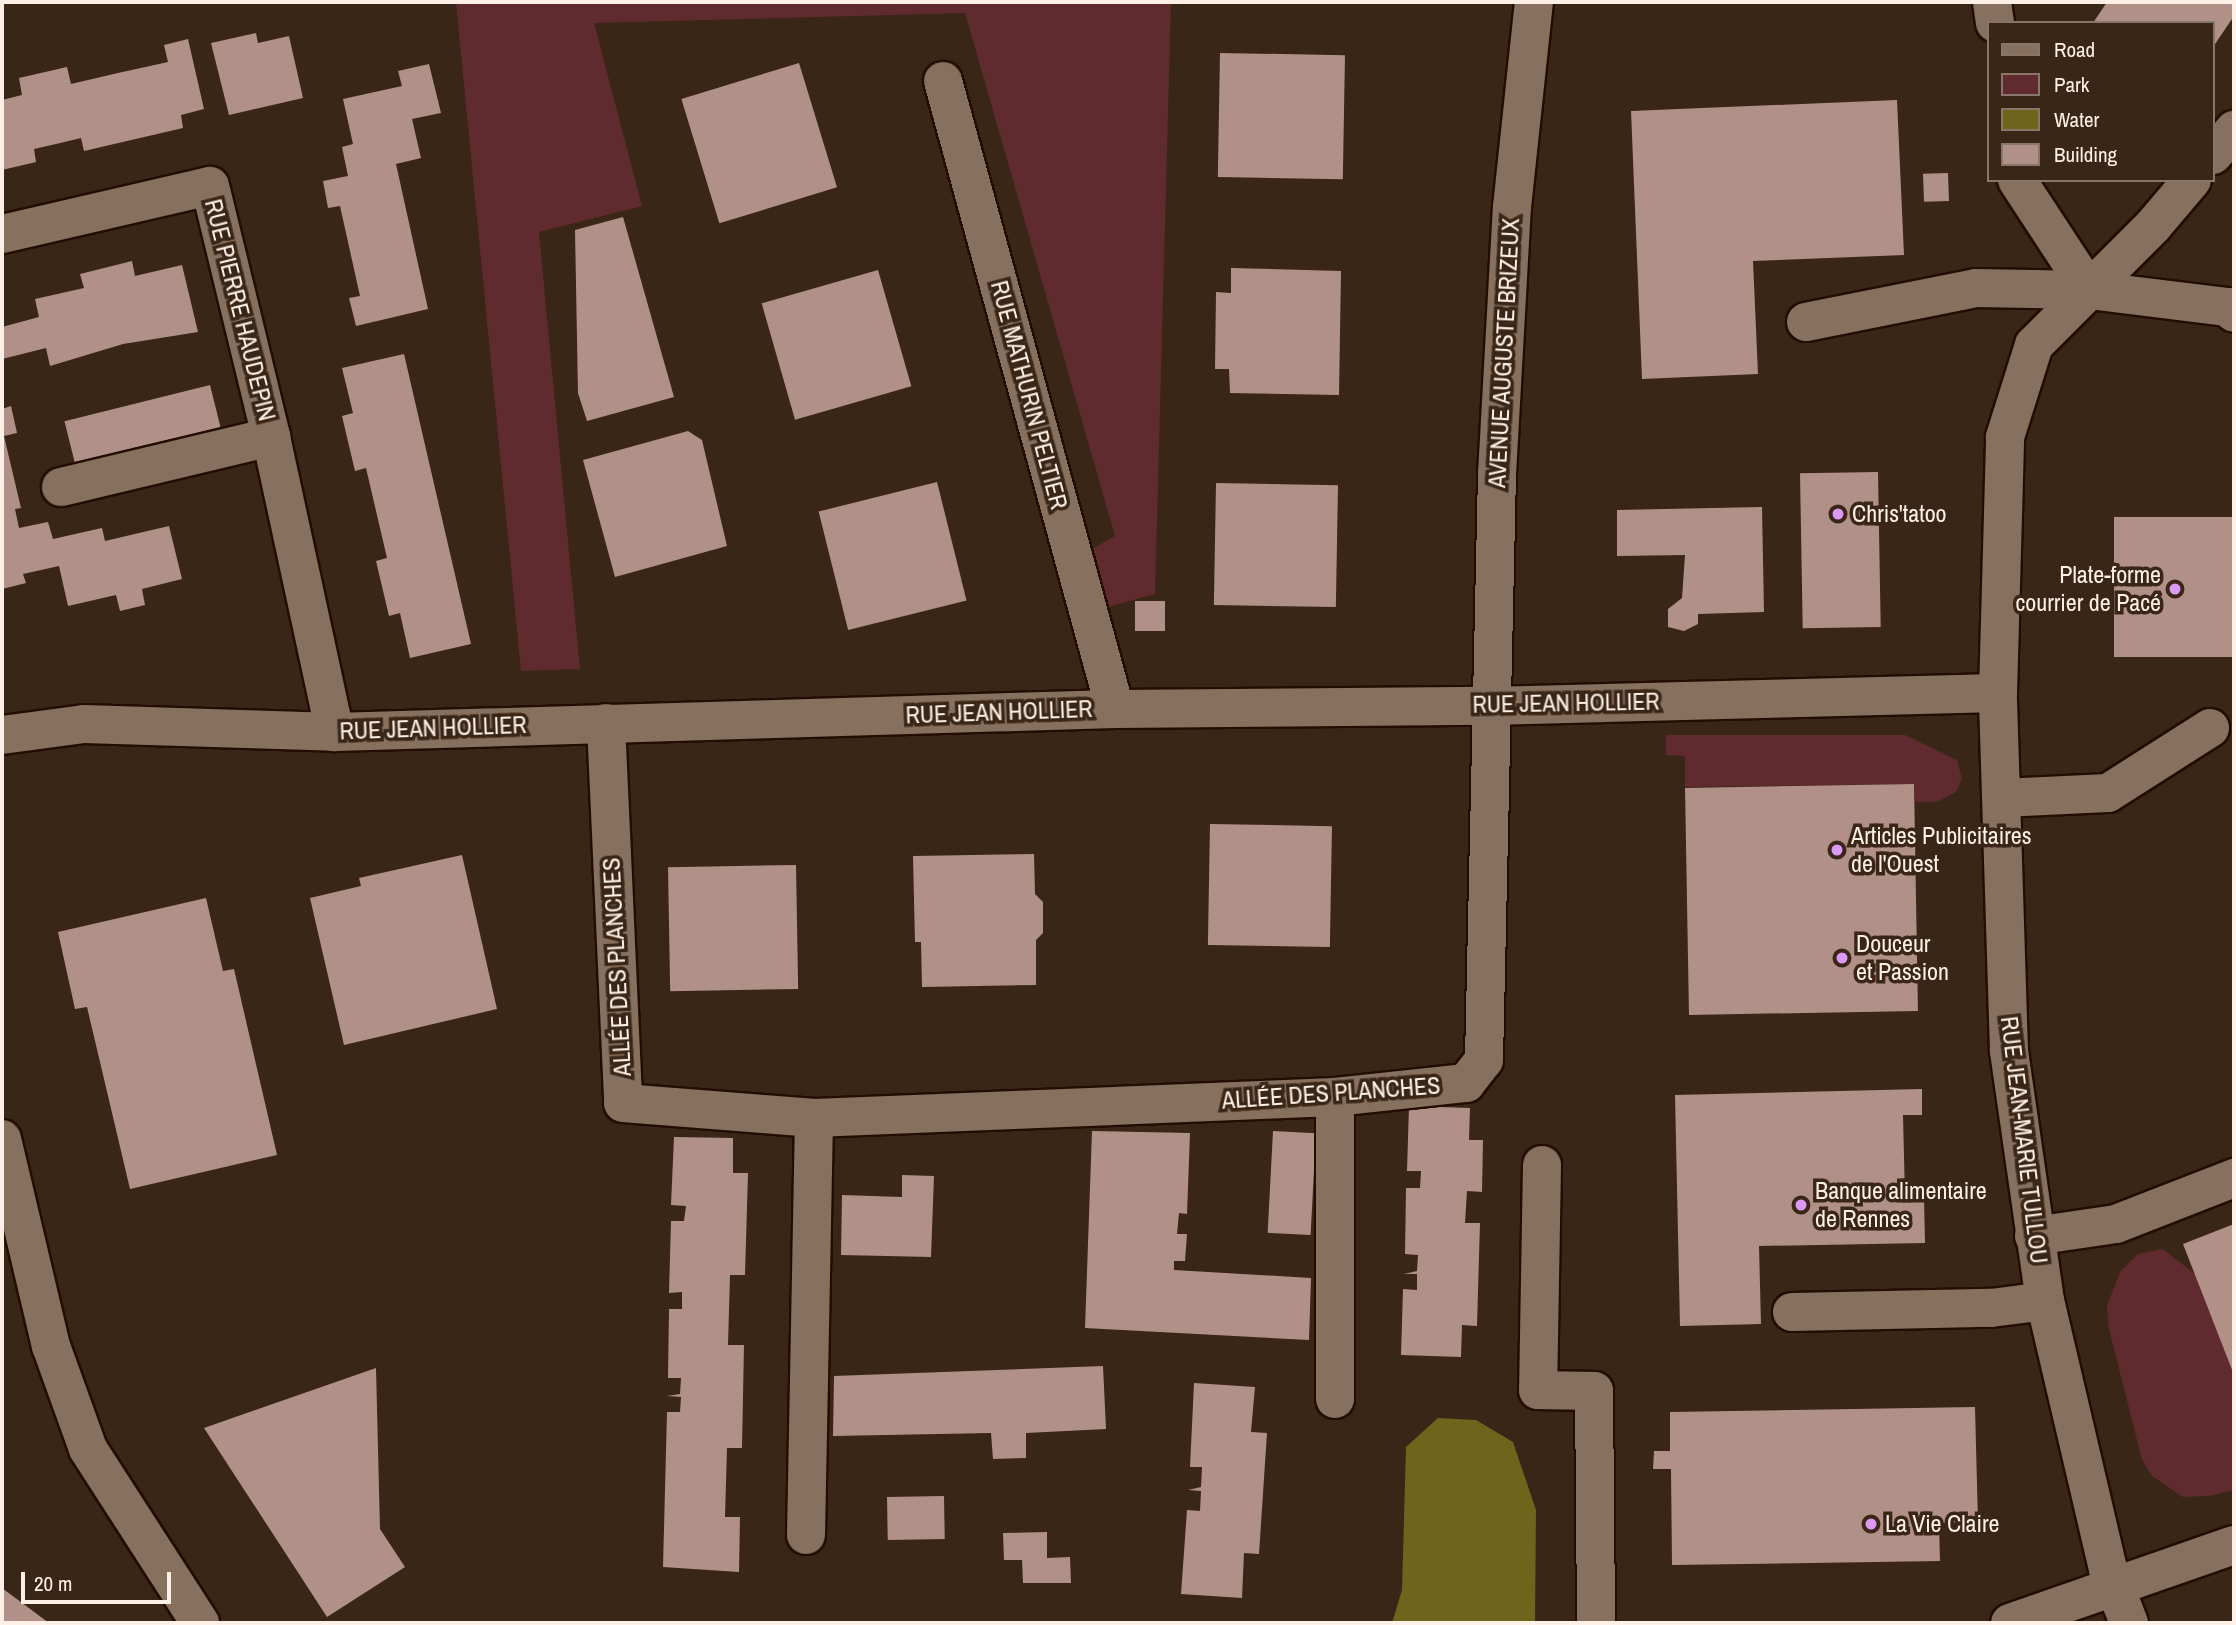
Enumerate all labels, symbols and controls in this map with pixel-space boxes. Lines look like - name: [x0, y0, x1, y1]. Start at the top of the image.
- legend: [1988, 21, 2215, 182]
- text: Road: [2054, 35, 2095, 64]
- text: Park: [2054, 70, 2089, 99]
- text: Water: [2054, 105, 2099, 134]
- text: Building: [2054, 140, 2117, 169]
- street label: RUE PIERRE HAUDEPIN: [199, 196, 281, 424]
- street label: AVENUE AUGUSTE BRIZEUX: [1483, 217, 1525, 489]
- street label: RUE MATHURIN PELTIER: [985, 278, 1073, 512]
- place label: Chris'tatoo: [1852, 500, 1947, 528]
- marker: Chris'tatoo: [1830, 506, 1846, 522]
- place label: Plate-forme courrier de Pacé: [2016, 561, 2161, 617]
- marker: Plate-forme courrier de Pacé: [2167, 581, 2183, 597]
- street label: RUE JEAN HOLLIER: [1472, 687, 1660, 719]
- street label: RUE JEAN HOLLIER: [905, 694, 1093, 730]
- street label: RUE JEAN HOLLIER: [339, 710, 527, 746]
- place label: Articles Publicitaires de l'Ouest: [1851, 822, 2031, 878]
- marker: Articles Publicitaires de l'Ouest: [1829, 842, 1845, 858]
- street label: ALLÉE DES PLANCHES: [597, 857, 637, 1077]
- place label: Douceur et Passion: [1856, 930, 1949, 986]
- marker: Douceur et Passion: [1834, 950, 1850, 966]
- street label: RUE JEAN-MARIE TULLOU: [1995, 1015, 2053, 1265]
- street label: ALLÉE DES PLANCHES: [1221, 1071, 1441, 1115]
- place label: Banque alimentaire de Rennes: [1815, 1177, 1987, 1233]
- marker: Banque alimentaire de Rennes: [1793, 1197, 1809, 1213]
- place label: La Vie Claire: [1885, 1510, 2000, 1538]
- marker: La Vie Claire: [1863, 1516, 1879, 1532]
- scale bar: [24, 1558, 175, 1602]
- text: 20 m: [34, 1569, 72, 1598]

